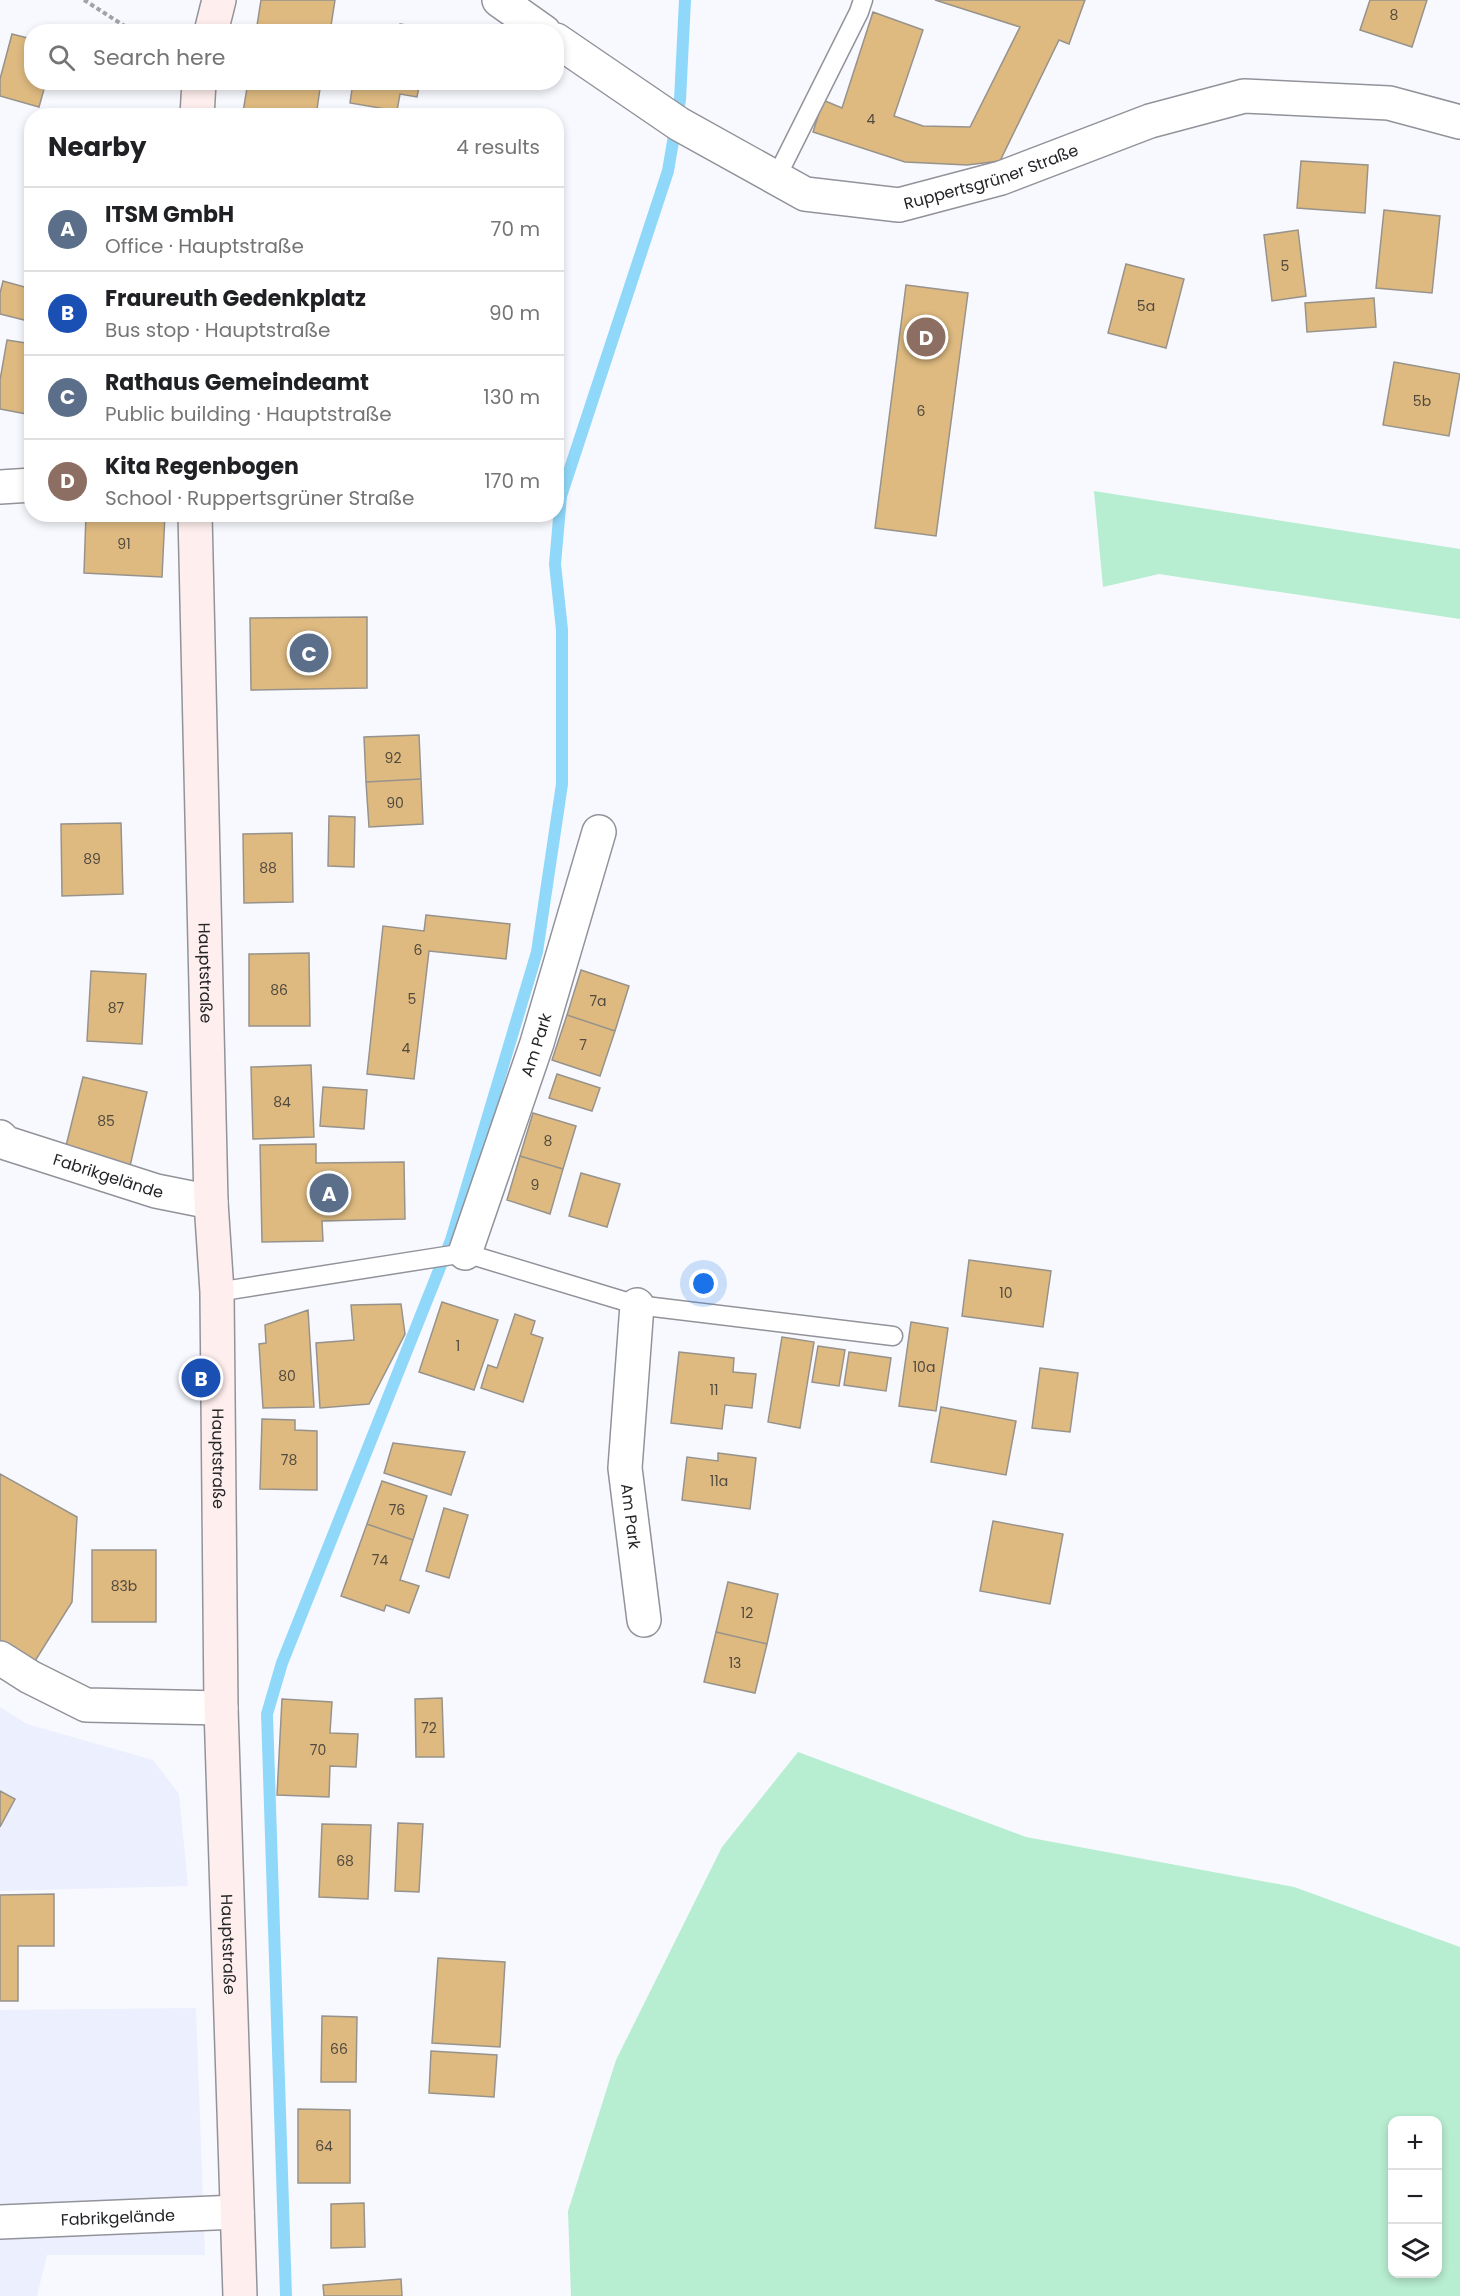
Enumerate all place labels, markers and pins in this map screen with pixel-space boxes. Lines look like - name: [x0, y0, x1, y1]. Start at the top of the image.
- pin: D: [906, 314, 946, 360]
- pin: C: [290, 630, 328, 676]
- pin: A: [310, 1170, 348, 1216]
- pin: B: [182, 1356, 220, 1400]

